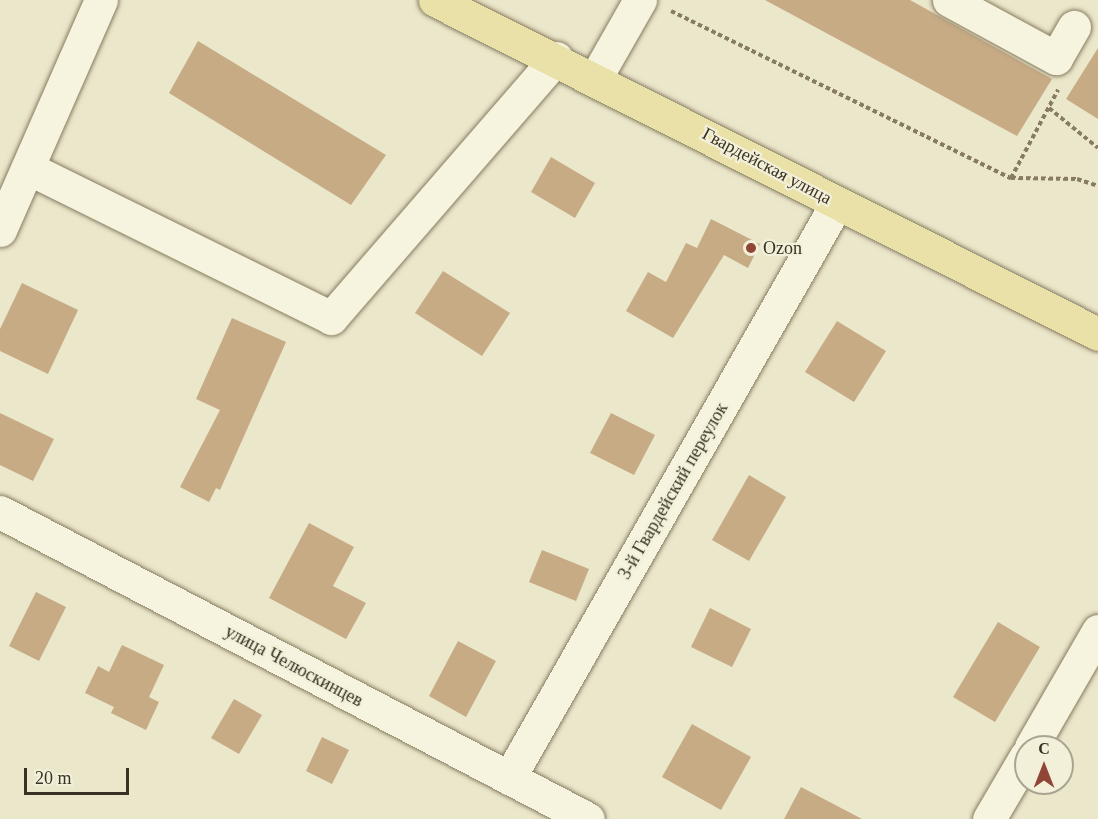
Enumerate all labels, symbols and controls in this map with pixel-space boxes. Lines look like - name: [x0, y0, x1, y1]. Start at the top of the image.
- street label: Гвардейская улица: [699, 123, 835, 209]
- place label: Ozon: [763, 237, 802, 259]
- marker: Ozon: [744, 241, 758, 255]
- street label: 3-й Гвардейский переулок: [614, 399, 732, 583]
- street label: улица Челюскинцев: [221, 621, 367, 711]
- north arrow: [1014, 735, 1074, 795]
- text: С: [1038, 740, 1050, 757]
- scale bar: [27, 756, 132, 794]
- text: 20 m: [35, 768, 72, 788]

